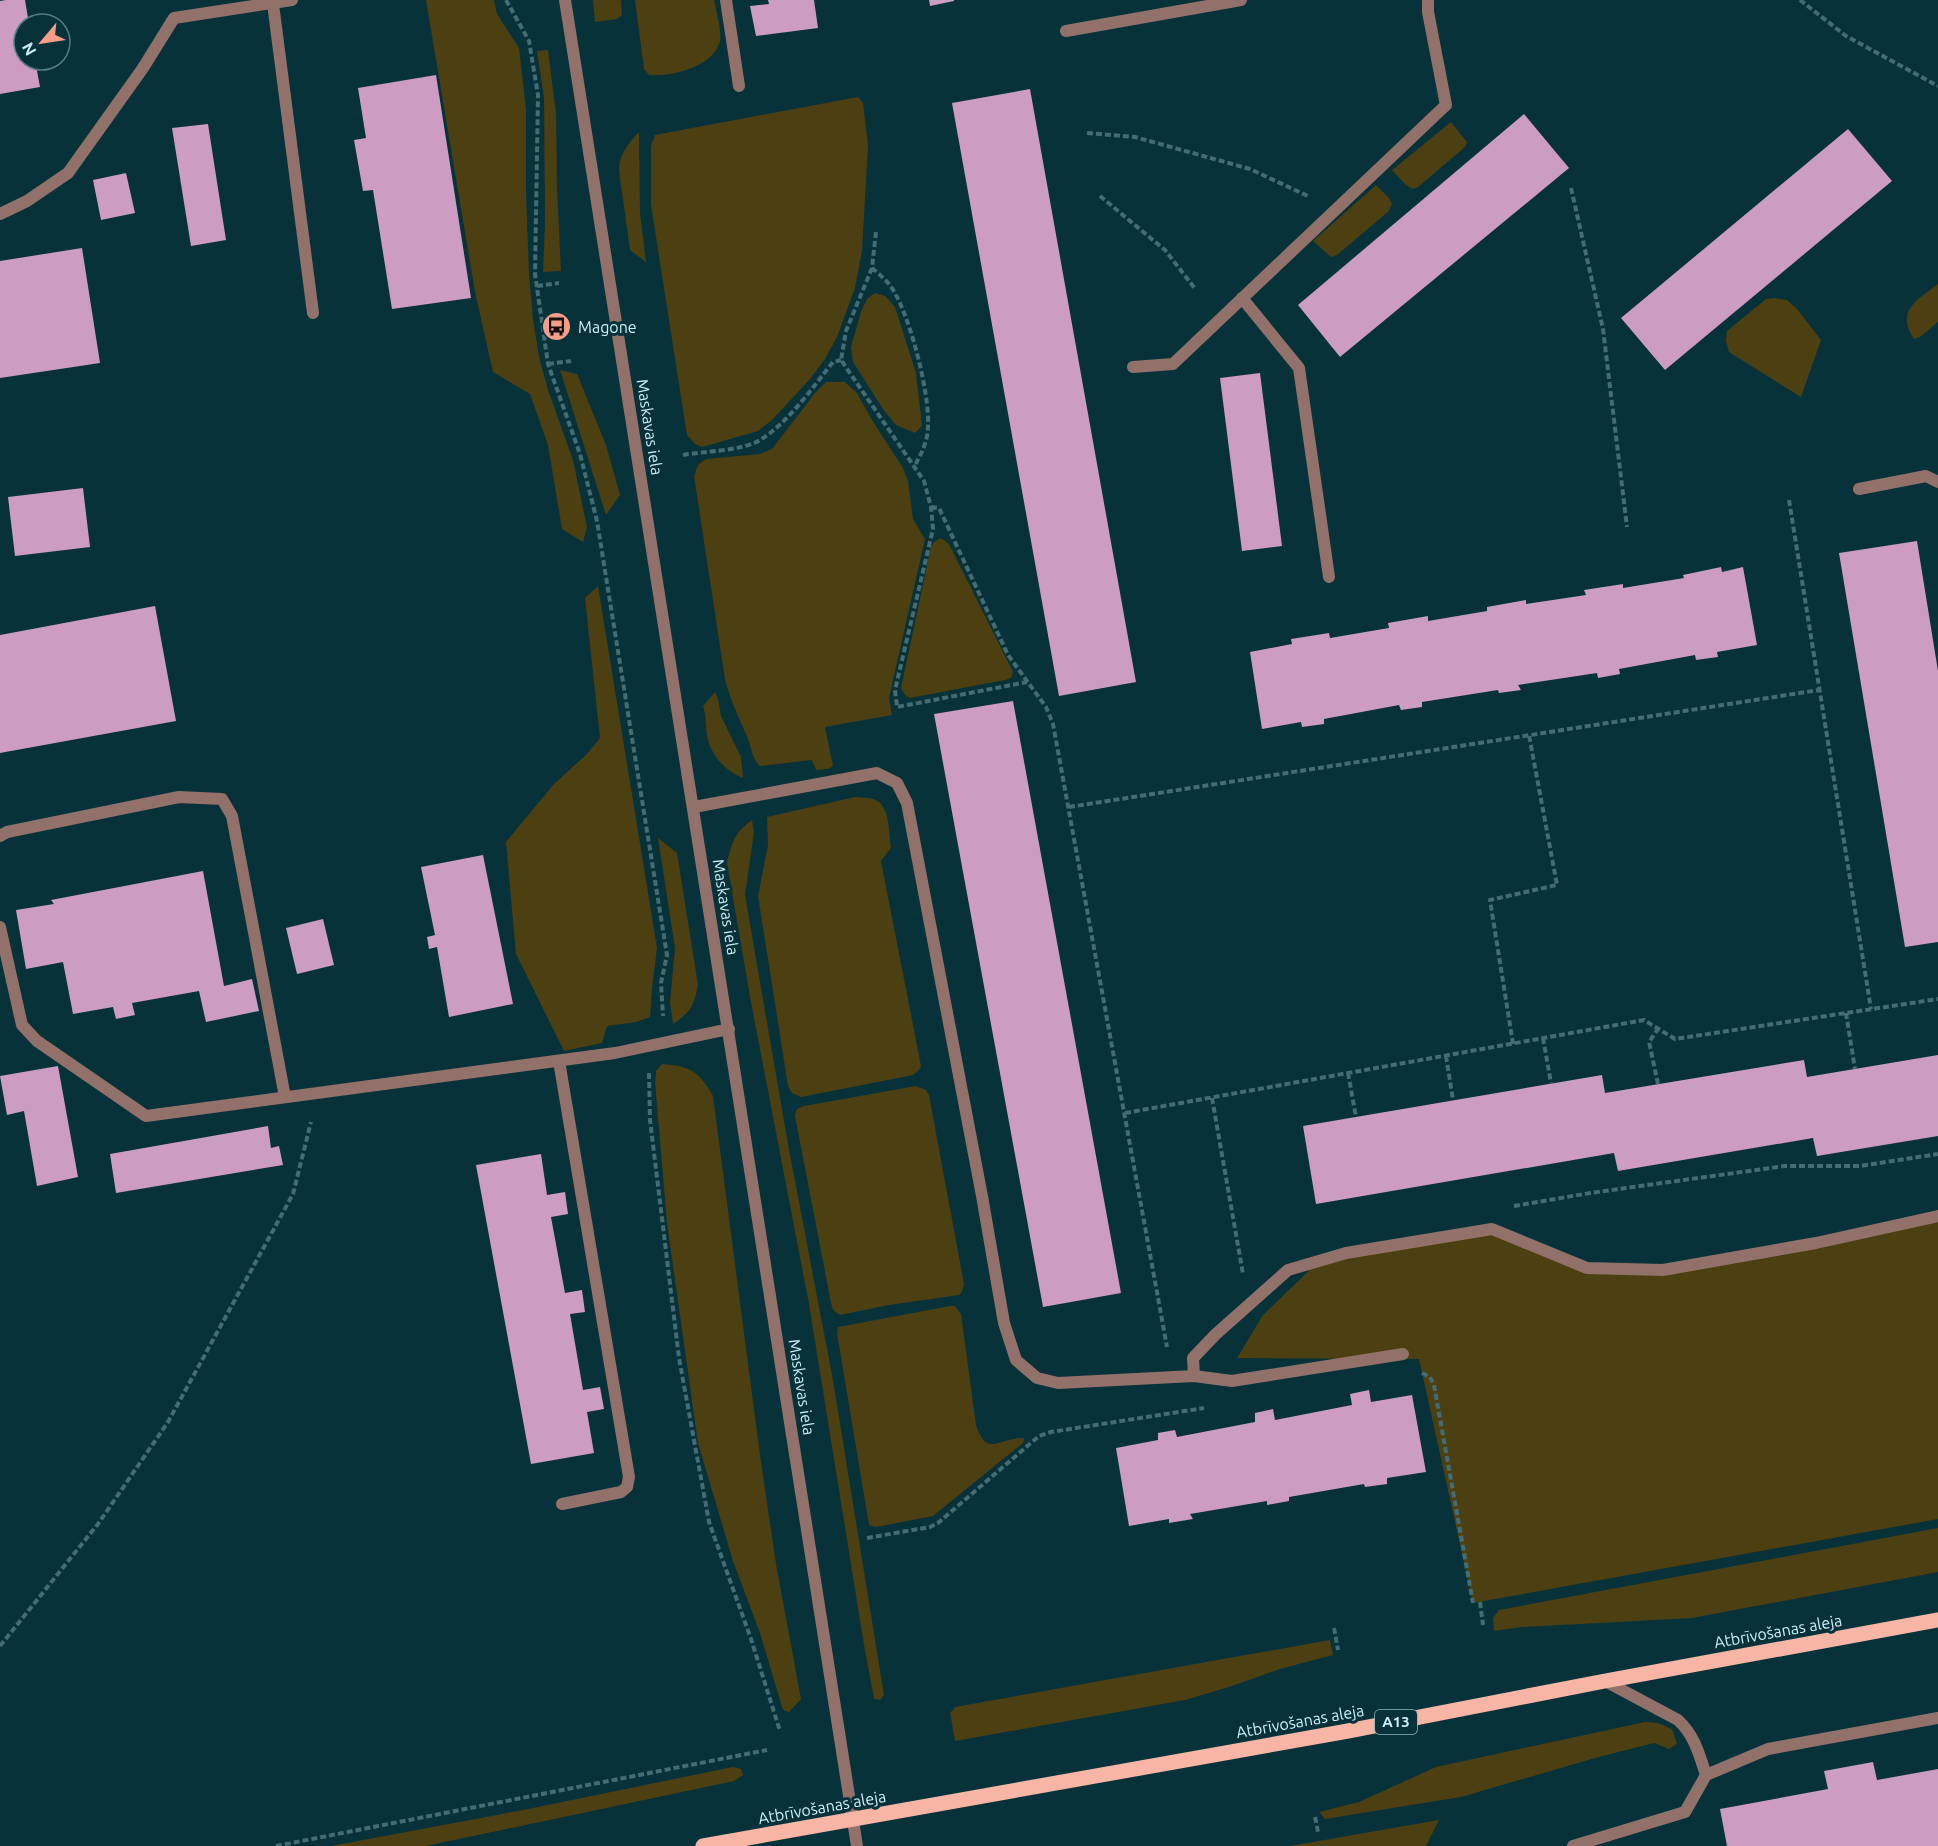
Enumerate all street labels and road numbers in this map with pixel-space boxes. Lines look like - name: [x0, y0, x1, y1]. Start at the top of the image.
- street label: Maskavas iela: [634, 378, 666, 476]
- street label: Maskavas iela: [710, 858, 742, 956]
- street label: Maskavas iela: [786, 1338, 818, 1436]
- street label: Atbrīvošanas aleja: [1713, 1611, 1843, 1651]
- street label: Atbrīvošanas aleja: [1235, 1701, 1365, 1741]
- road number: A13: [1375, 1710, 1417, 1734]
- street label: Atbrīvošanas aleja: [757, 1787, 887, 1827]

